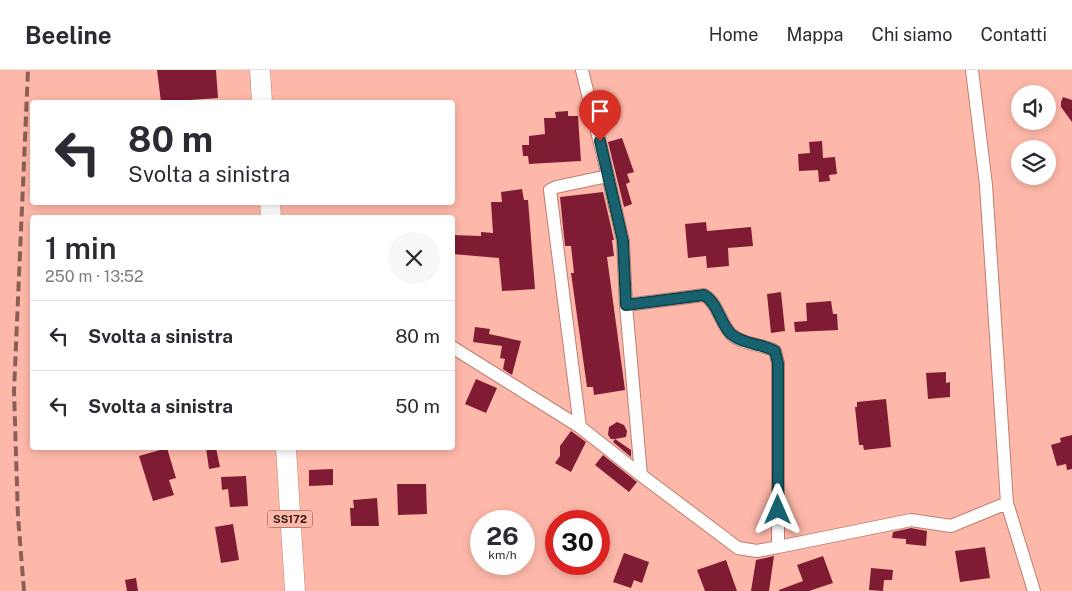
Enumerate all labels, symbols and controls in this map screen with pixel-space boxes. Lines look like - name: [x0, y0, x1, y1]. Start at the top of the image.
- text: Beeline: [25, 21, 112, 49]
- text: Home: [709, 24, 758, 45]
- text: Mappa: [786, 24, 844, 45]
- text: Chi siamo: [872, 24, 952, 45]
- text: Contatti: [980, 24, 1047, 45]
- map controls: [1011, 85, 1056, 185]
- button: sound: [1011, 85, 1056, 130]
- pin: [579, 90, 621, 141]
- icon: arrive: [586, 97, 614, 125]
- text: 80 m: [128, 119, 213, 160]
- icon: left: [45, 120, 110, 185]
- button: layers: [1011, 140, 1056, 185]
- text: Svolta a sinistra: [128, 161, 290, 187]
- text: 1 min: [45, 230, 116, 266]
- button: close: [388, 232, 440, 284]
- text: 250 m · 13:52: [45, 267, 144, 286]
- icon: left: [45, 322, 73, 350]
- text: Svolta a sinistra: [88, 325, 233, 347]
- text: 80 m: [395, 325, 440, 347]
- icon: left: [45, 392, 73, 420]
- text: Svolta a sinistra: [88, 395, 233, 417]
- text: 50 m: [395, 395, 440, 417]
- position arrow: [751, 483, 803, 535]
- road number: SS172: [268, 510, 312, 528]
- speed limit sign: 30: [545, 510, 610, 575]
- text: 26: [486, 521, 519, 551]
- text: km/h: [488, 548, 517, 562]

